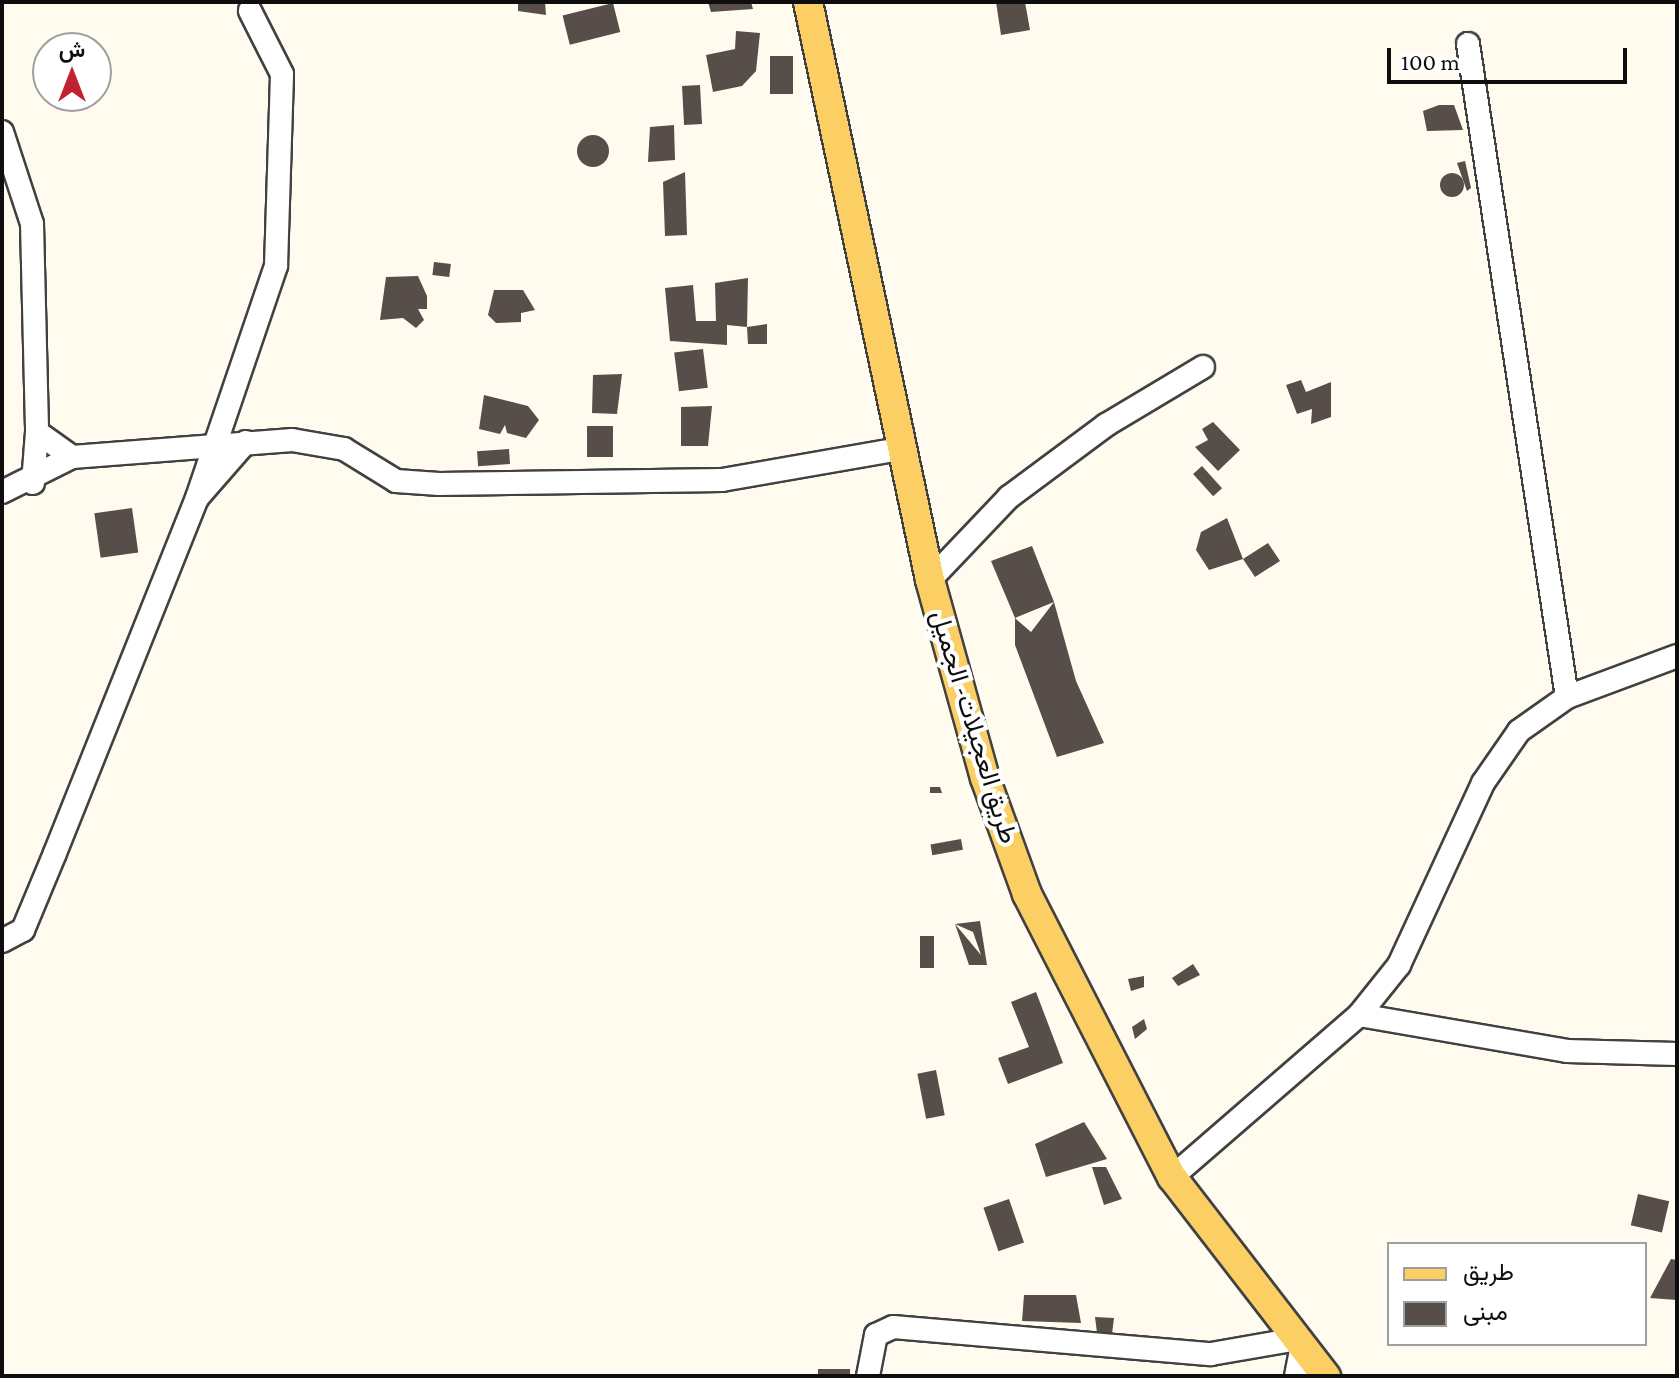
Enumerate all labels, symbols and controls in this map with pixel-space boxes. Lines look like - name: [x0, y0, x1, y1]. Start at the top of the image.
- north arrow: [32, 32, 112, 112]
- scale bar: [1391, 32, 1631, 82]
- text: ش: [59, 37, 85, 62]
- text: 100 m: [1401, 48, 1460, 75]
- street label: طريق العجيلات- الجميل: [924, 607, 1024, 847]
- legend: [1387, 1242, 1647, 1346]
- text: طريق: [1463, 1258, 1514, 1285]
- text: مبنى: [1463, 1298, 1508, 1325]

